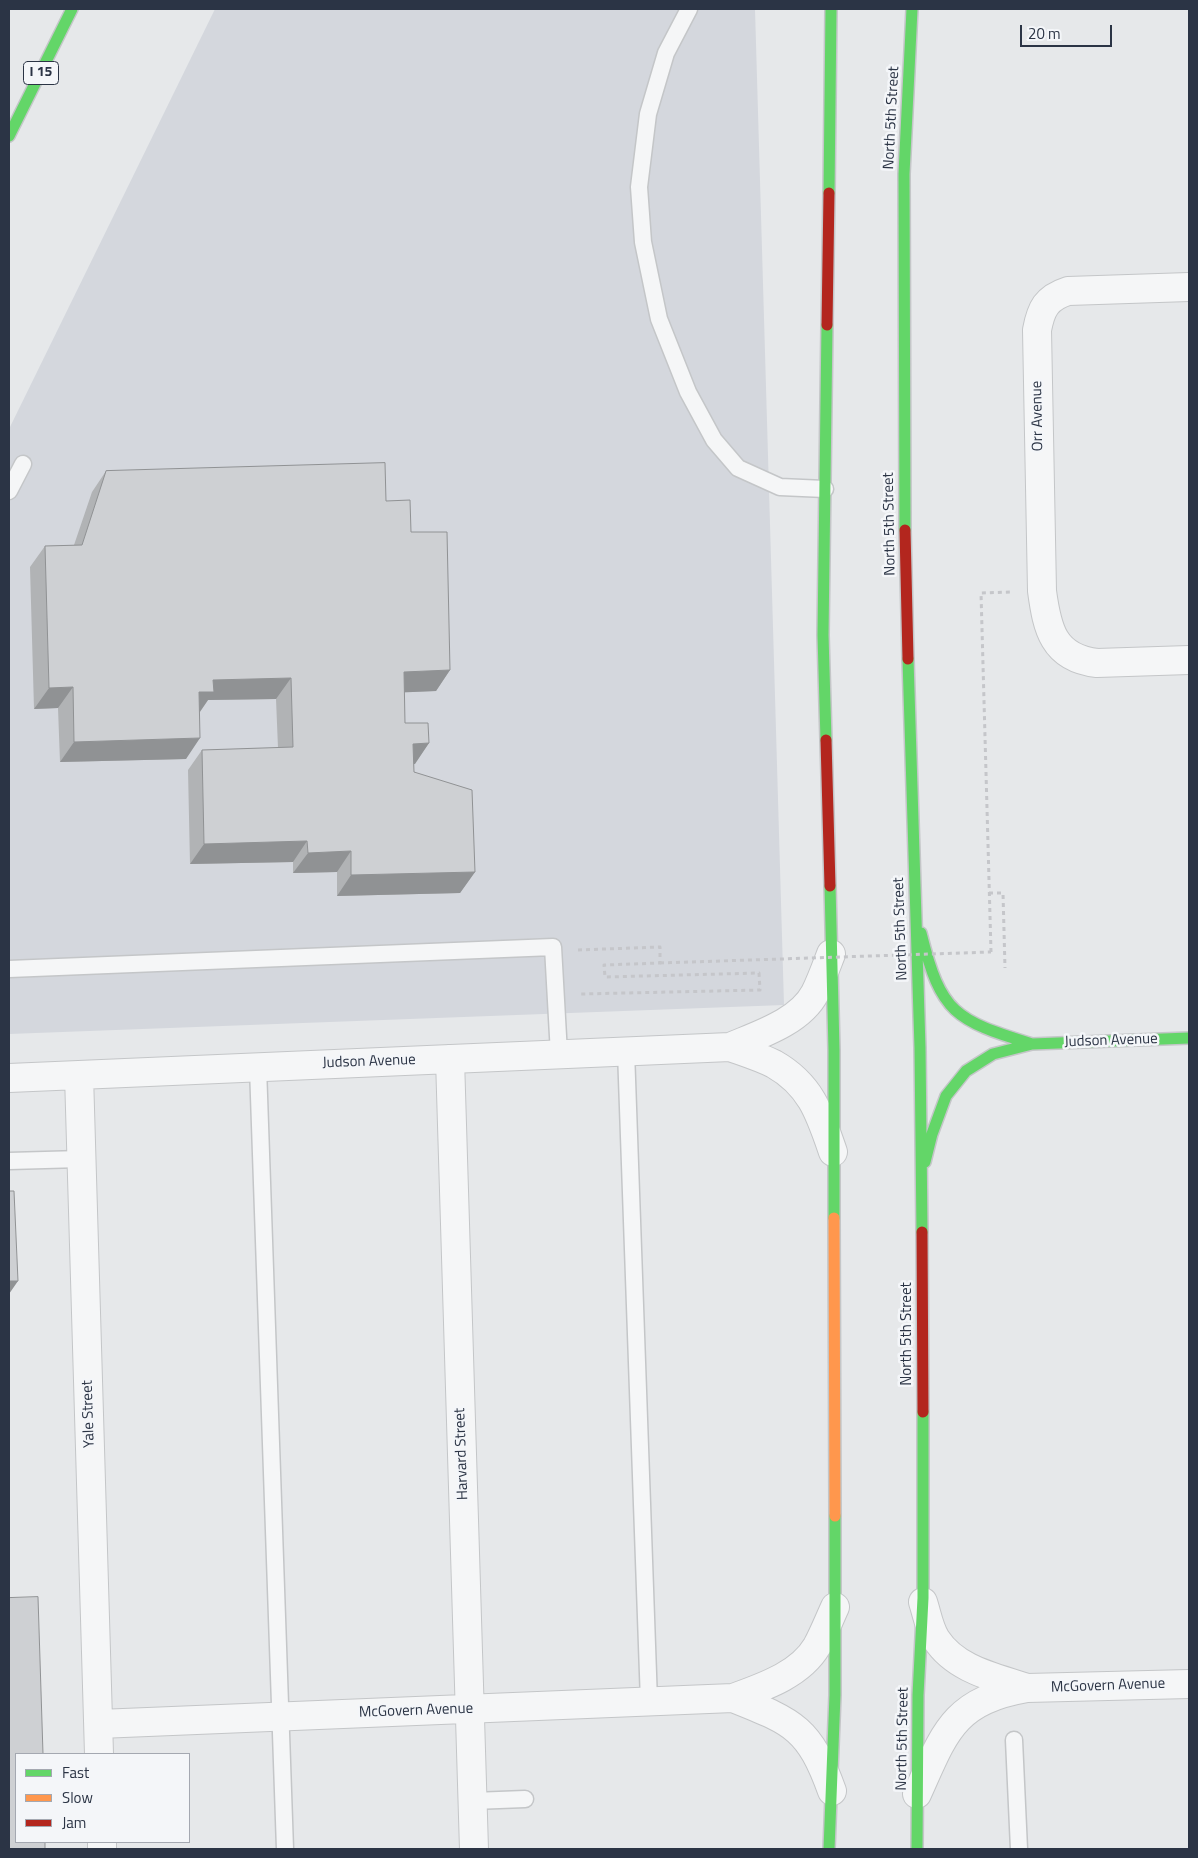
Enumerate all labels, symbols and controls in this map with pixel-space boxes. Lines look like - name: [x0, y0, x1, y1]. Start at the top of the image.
- scale bar: [1023, 15, 1116, 47]
- text: 20 m: [1028, 22, 1061, 45]
- road number: I 15: [23, 62, 58, 84]
- street label: North 5th Street: [880, 66, 904, 170]
- street label: Orr Avenue: [1028, 381, 1048, 451]
- street label: North 5th Street: [880, 472, 900, 576]
- street label: North 5th Street: [890, 877, 912, 981]
- street label: Judson Avenue: [1064, 1030, 1158, 1052]
- street label: Judson Avenue: [322, 1051, 416, 1073]
- street label: North 5th Street: [898, 1282, 916, 1386]
- street label: Yale Street: [79, 1380, 99, 1448]
- street label: Harvard Street: [451, 1408, 473, 1500]
- street label: McGovern Avenue: [1051, 1675, 1165, 1697]
- street label: North 5th Street: [893, 1687, 913, 1791]
- street label: McGovern Avenue: [359, 1700, 473, 1722]
- legend: [15, 1753, 190, 1843]
- text: Fast: [62, 1761, 89, 1784]
- text: Slow: [62, 1786, 93, 1809]
- text: Jam: [62, 1811, 86, 1834]

